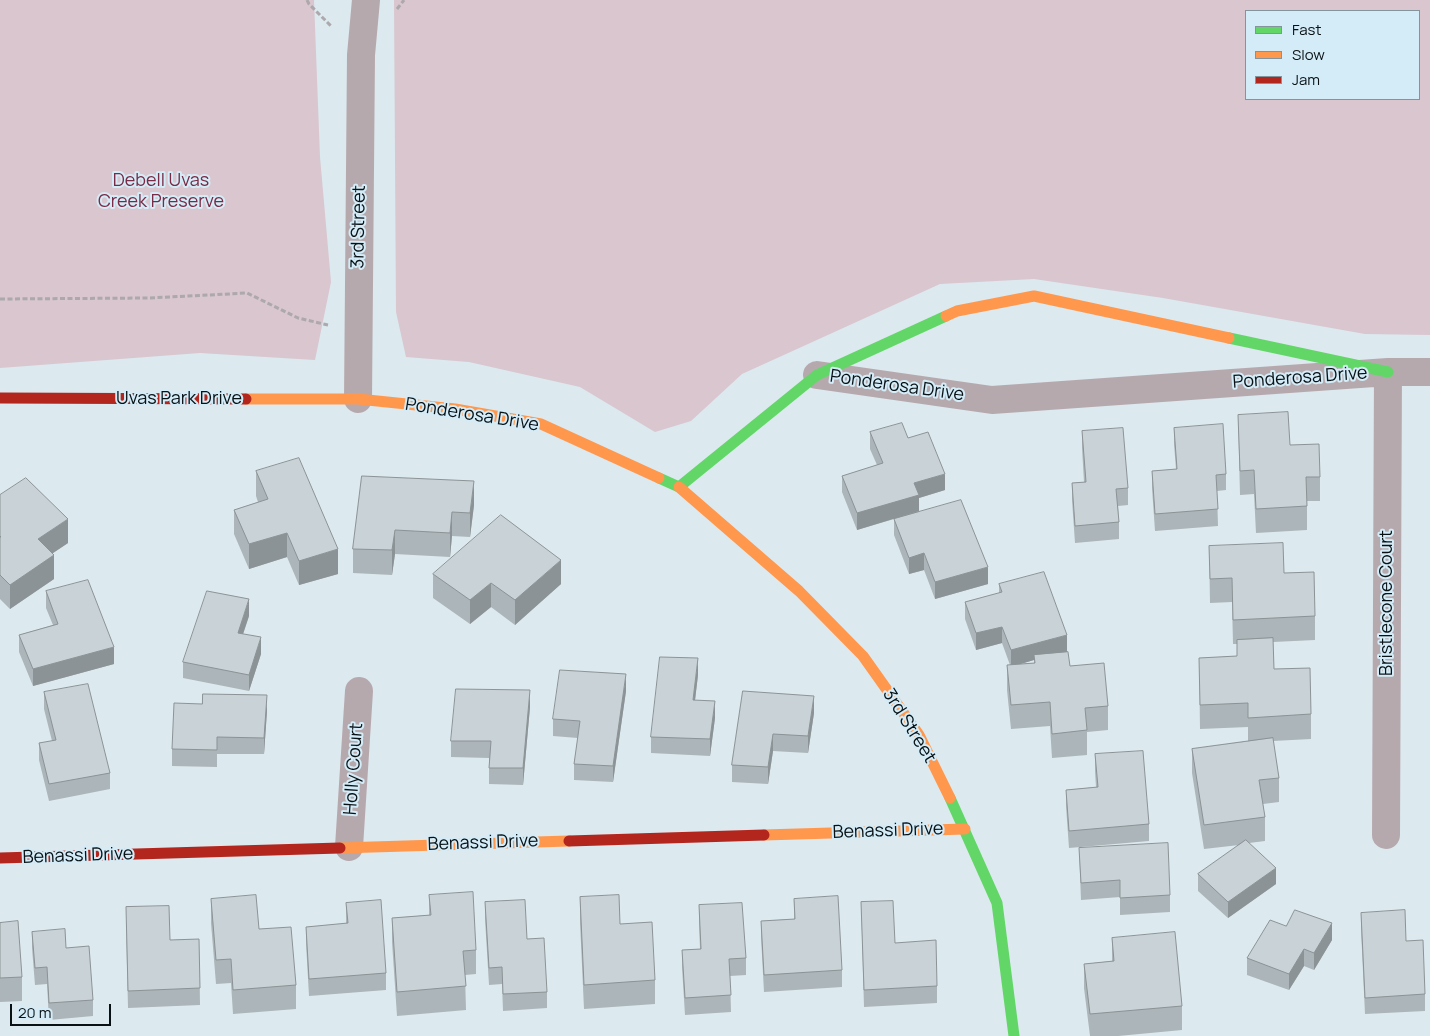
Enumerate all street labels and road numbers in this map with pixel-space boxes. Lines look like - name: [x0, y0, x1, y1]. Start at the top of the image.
- street label: 3rd Street: [347, 185, 371, 269]
- street label: Ponderosa Drive: [1232, 363, 1368, 393]
- street label: Ponderosa Drive: [829, 366, 965, 406]
- street label: Uvas Park Drive: [116, 388, 242, 410]
- street label: Ponderosa Drive: [404, 394, 540, 436]
- street label: Bristlecone Court: [1376, 530, 1398, 676]
- street label: 3rd Street: [878, 685, 940, 767]
- street label: Holly Court: [340, 722, 368, 816]
- street label: Benassi Drive: [832, 818, 944, 844]
- street label: Benassi Drive: [427, 830, 539, 856]
- street label: Benassi Drive: [22, 843, 134, 869]

